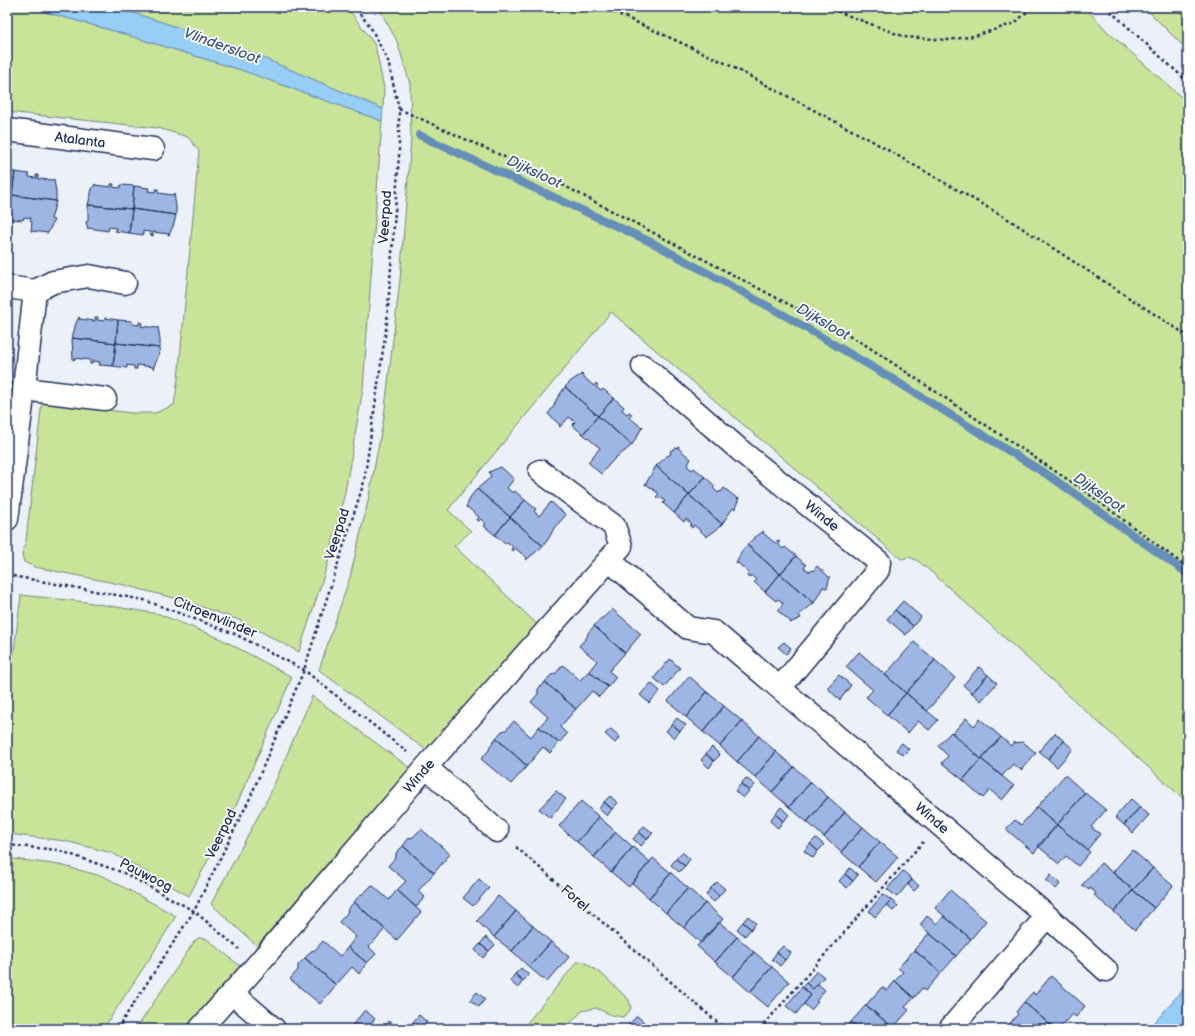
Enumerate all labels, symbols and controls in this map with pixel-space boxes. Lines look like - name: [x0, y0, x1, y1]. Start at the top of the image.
- water label: Vlindersloot: [181, 23, 263, 69]
- street label: Atalanta: [54, 128, 106, 152]
- water label: Dijksloot: [504, 151, 565, 193]
- street label: Veerpad: [375, 190, 395, 244]
- water label: Dijksloot: [793, 299, 853, 345]
- water label: Dijksloot: [1070, 469, 1129, 518]
- street label: Winde: [801, 497, 843, 535]
- street label: Veerpad: [321, 506, 353, 562]
- street label: Citroenvlinder: [171, 592, 260, 642]
- street label: Winde: [400, 755, 438, 797]
- street label: Winde: [911, 799, 953, 837]
- street label: Veerpad: [202, 806, 240, 862]
- street label: Pauwoog: [117, 854, 175, 896]
- street label: Forel: [557, 881, 593, 915]

